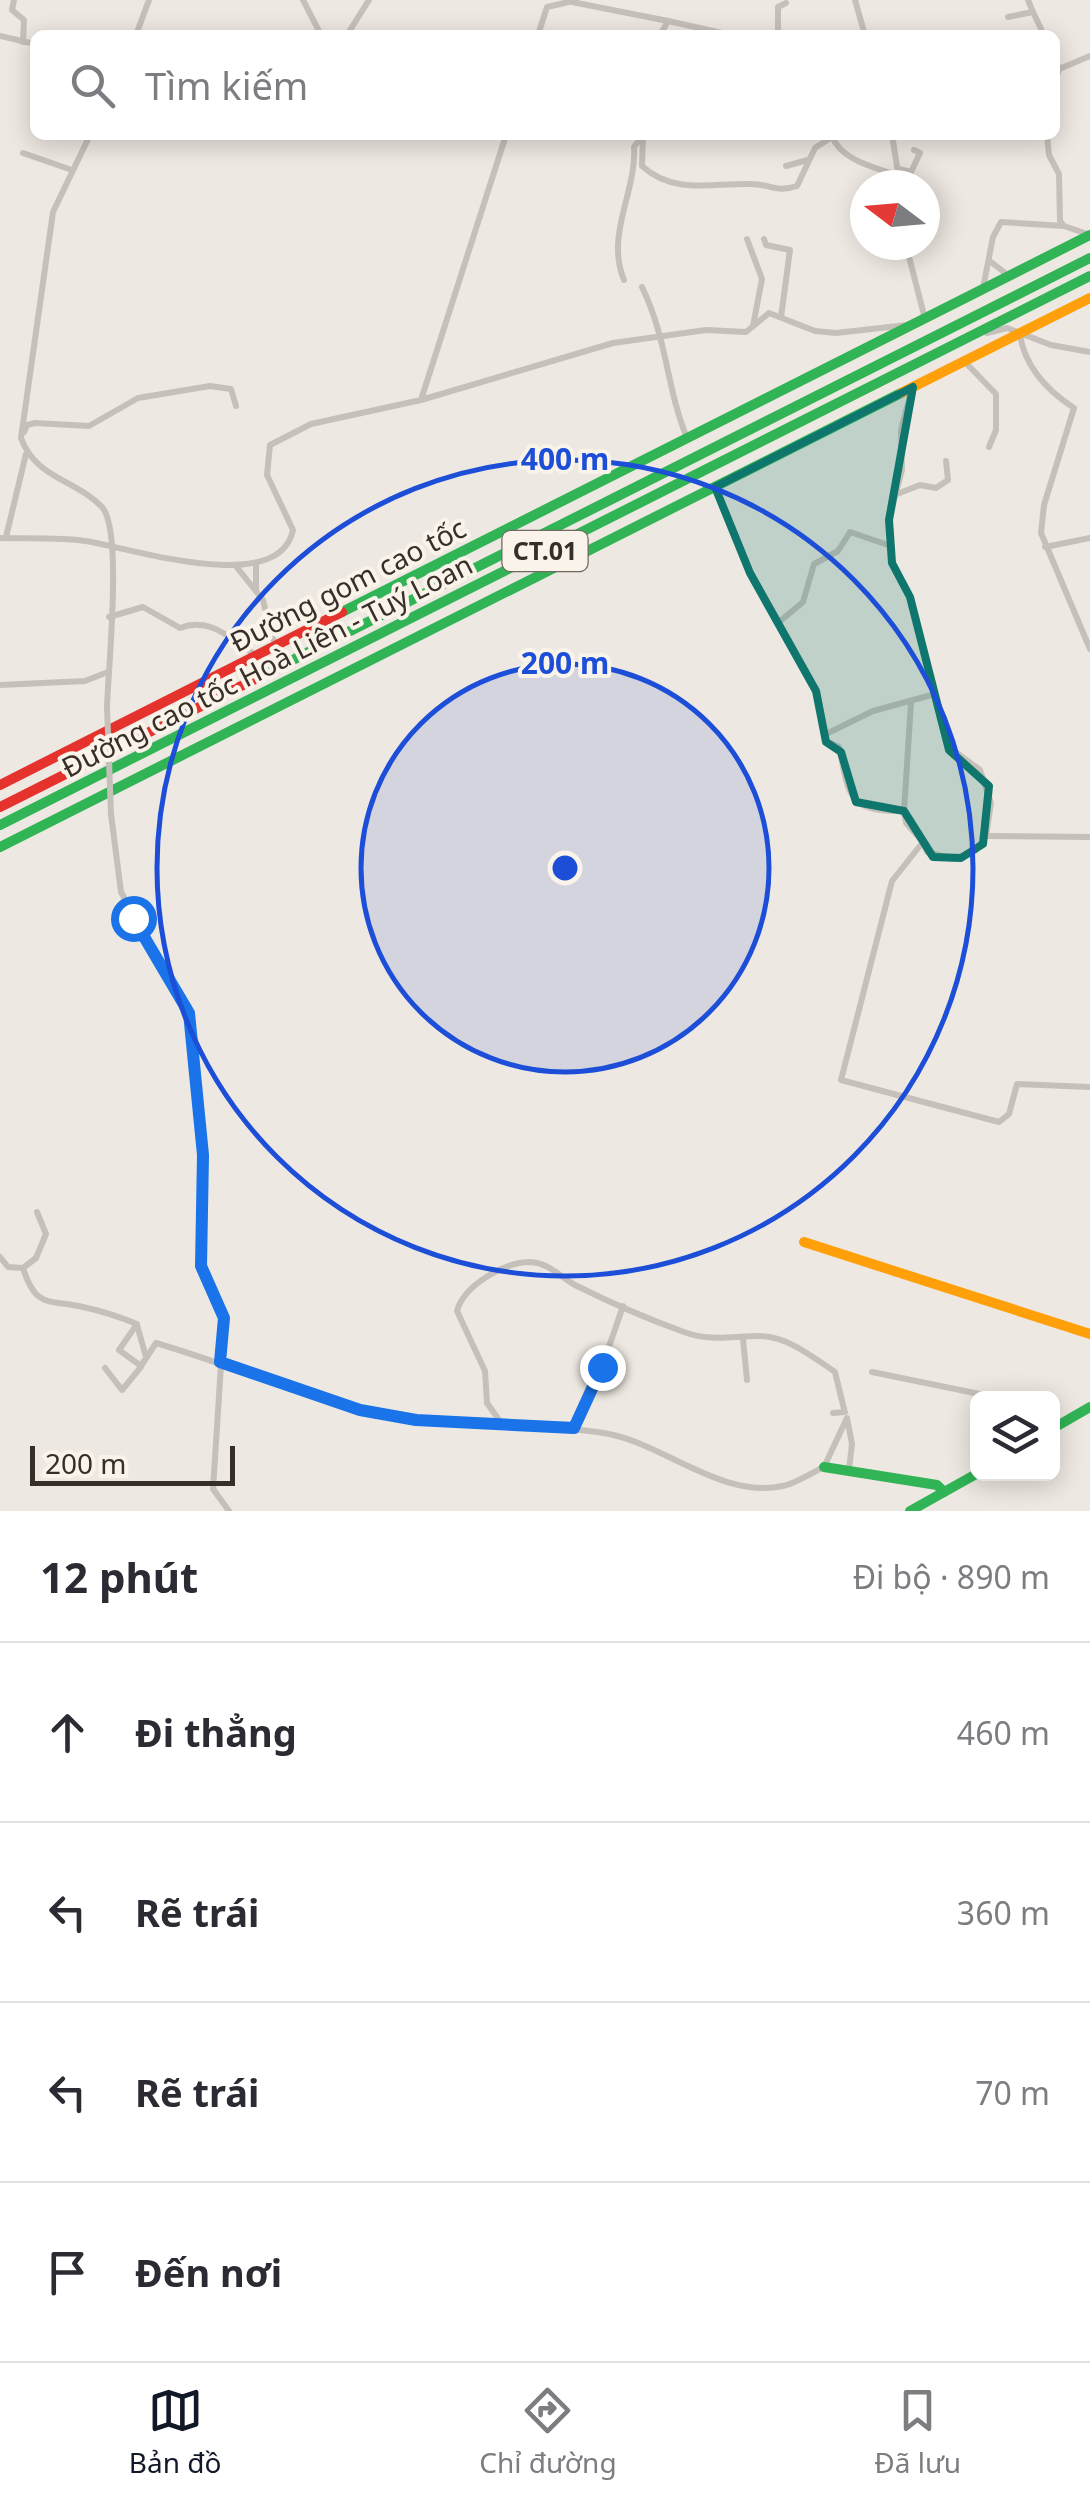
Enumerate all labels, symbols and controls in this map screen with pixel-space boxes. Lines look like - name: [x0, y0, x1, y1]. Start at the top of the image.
- search box: [30, 30, 1060, 140]
- icon: search: [65, 58, 120, 113]
- text: Tìm kiếm: [145, 59, 308, 111]
- north arrow: [850, 170, 940, 260]
- text: 400 m: [521, 438, 609, 479]
- street label: Đường gom cao tốc: [223, 508, 472, 660]
- road number: CT.01: [502, 531, 588, 571]
- street label: Đường cao tốc Hoà Liên - Tuý Loan: [55, 545, 479, 786]
- text: 200 m: [521, 642, 609, 683]
- centre of rings: [547, 850, 583, 886]
- route start: [111, 896, 157, 942]
- route end: [580, 1345, 626, 1391]
- map controls: [970, 1391, 1060, 1481]
- button: layers: [970, 1391, 1060, 1481]
- scale bar: [30, 1441, 235, 1486]
- text: 200 m: [45, 1444, 127, 1482]
- text: 12 phút: [40, 1548, 198, 1605]
- text: Đi bộ · 890 m: [853, 1555, 1050, 1598]
- icon: ahead: [40, 1705, 95, 1760]
- text: Đi thẳng: [135, 1706, 297, 1758]
- text: 460 m: [957, 1711, 1050, 1754]
- icon: left: [40, 1885, 95, 1940]
- text: Rẽ trái: [135, 1886, 259, 1938]
- text: 360 m: [957, 1891, 1050, 1934]
- icon: left: [40, 2065, 95, 2120]
- text: Rẽ trái: [135, 2066, 259, 2118]
- text: 70 m: [975, 2071, 1050, 2114]
- icon: arrive: [40, 2245, 95, 2300]
- text: Đến nơi: [135, 2246, 282, 2298]
- tab: Bản đồ: [129, 2383, 222, 2481]
- tab: Chỉ đường: [479, 2383, 617, 2481]
- tab: Đã lưu: [874, 2383, 961, 2481]

